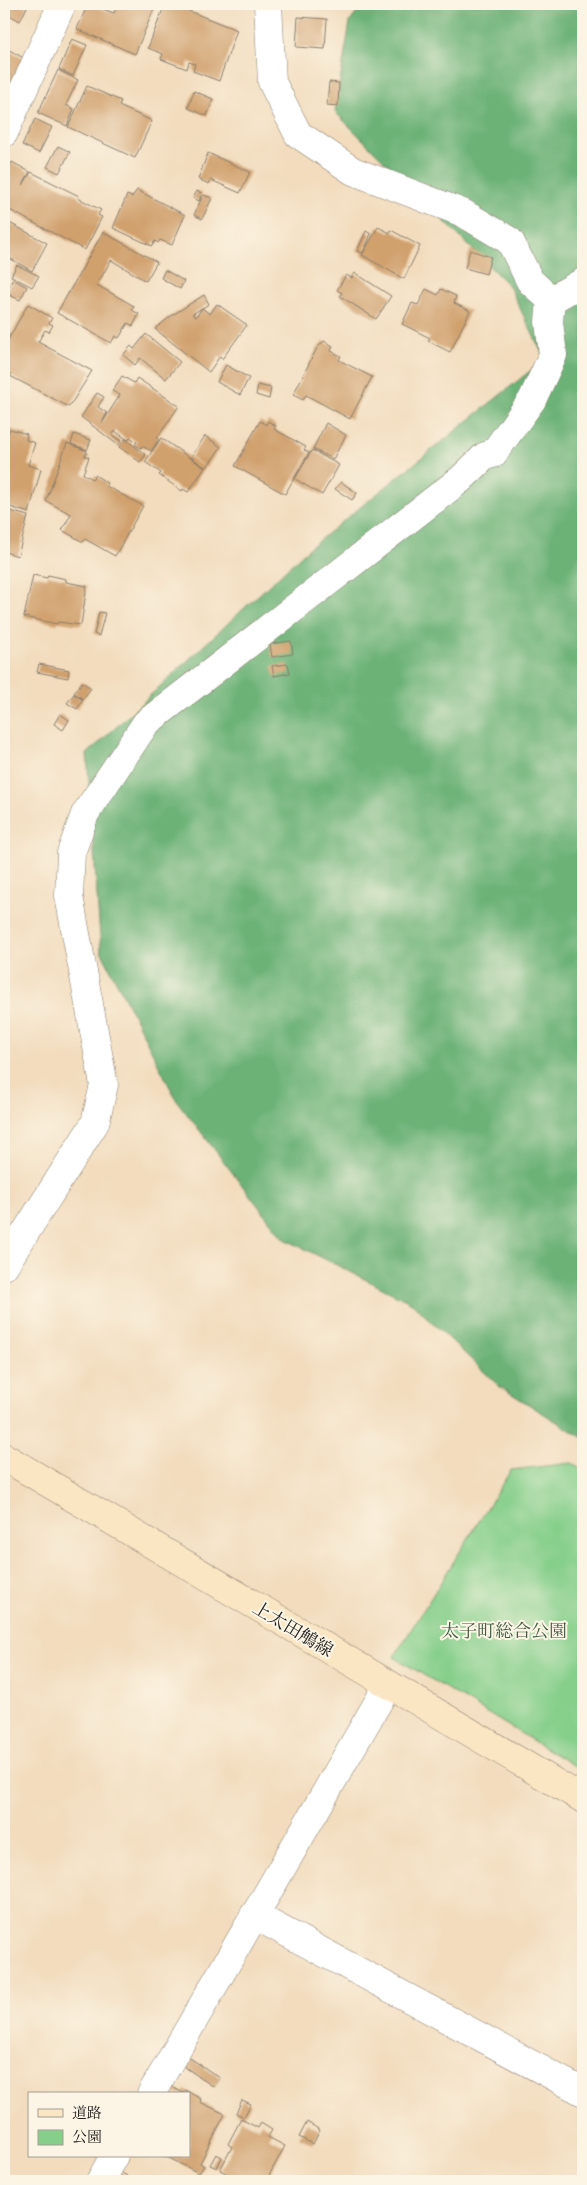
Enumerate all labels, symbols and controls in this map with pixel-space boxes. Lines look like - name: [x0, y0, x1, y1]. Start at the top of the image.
- street label: 上太田鵤線: [248, 1596, 337, 1662]
- park label: 太子町総合公園: [441, 1620, 567, 1643]
- legend: [28, 2092, 190, 2158]
- text: 道路: [72, 2104, 102, 2123]
- text: 公園: [72, 2128, 102, 2147]

